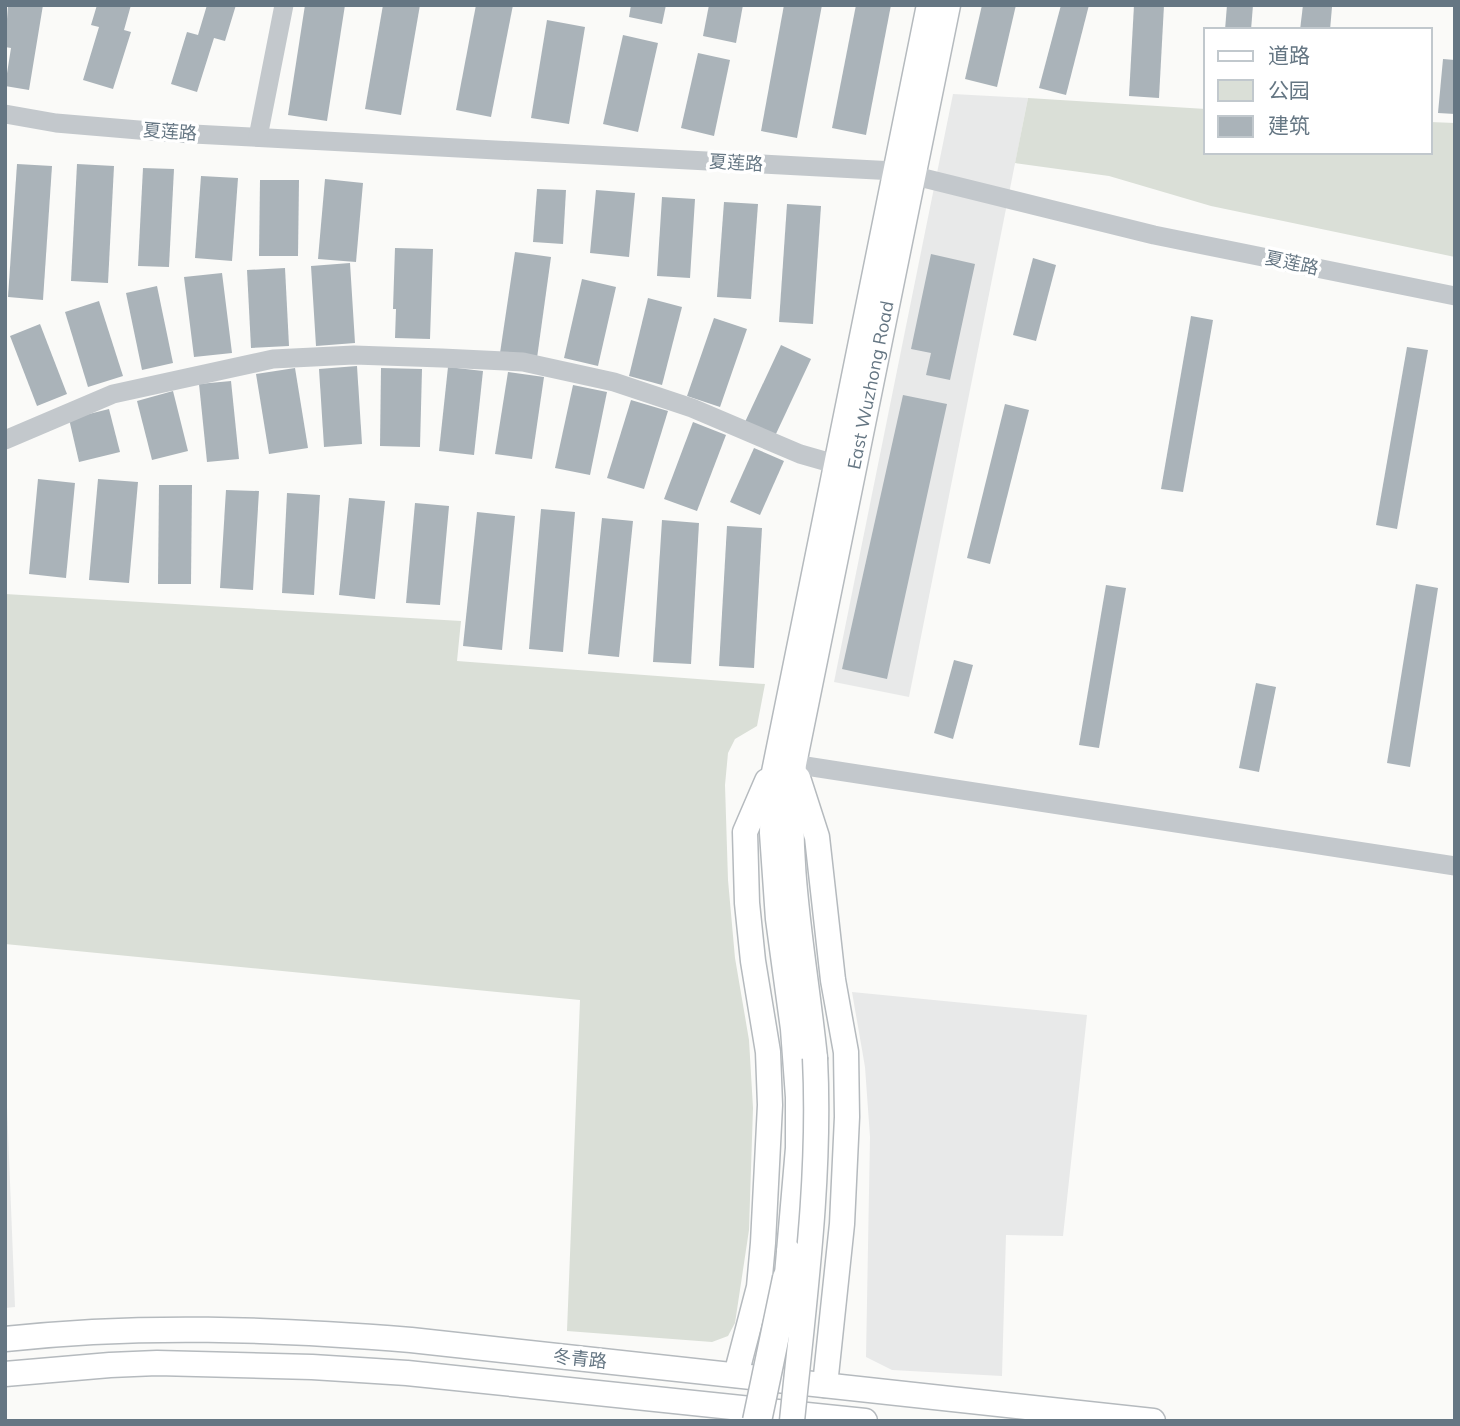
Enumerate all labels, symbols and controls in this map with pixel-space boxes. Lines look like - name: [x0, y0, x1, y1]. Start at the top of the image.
- legend: [1204, 28, 1432, 154]
- text: 道路: [1268, 42, 1310, 68]
- text: 公园: [1268, 77, 1310, 103]
- text: 建筑: [1268, 112, 1310, 138]
- street label: 夏莲路: [142, 118, 198, 145]
- street label: 夏莲路: [708, 150, 764, 175]
- street label: 夏莲路: [1263, 246, 1321, 279]
- street label: East Wuzhong Road: [842, 299, 899, 471]
- street label: 冬青路: [552, 1344, 608, 1373]

